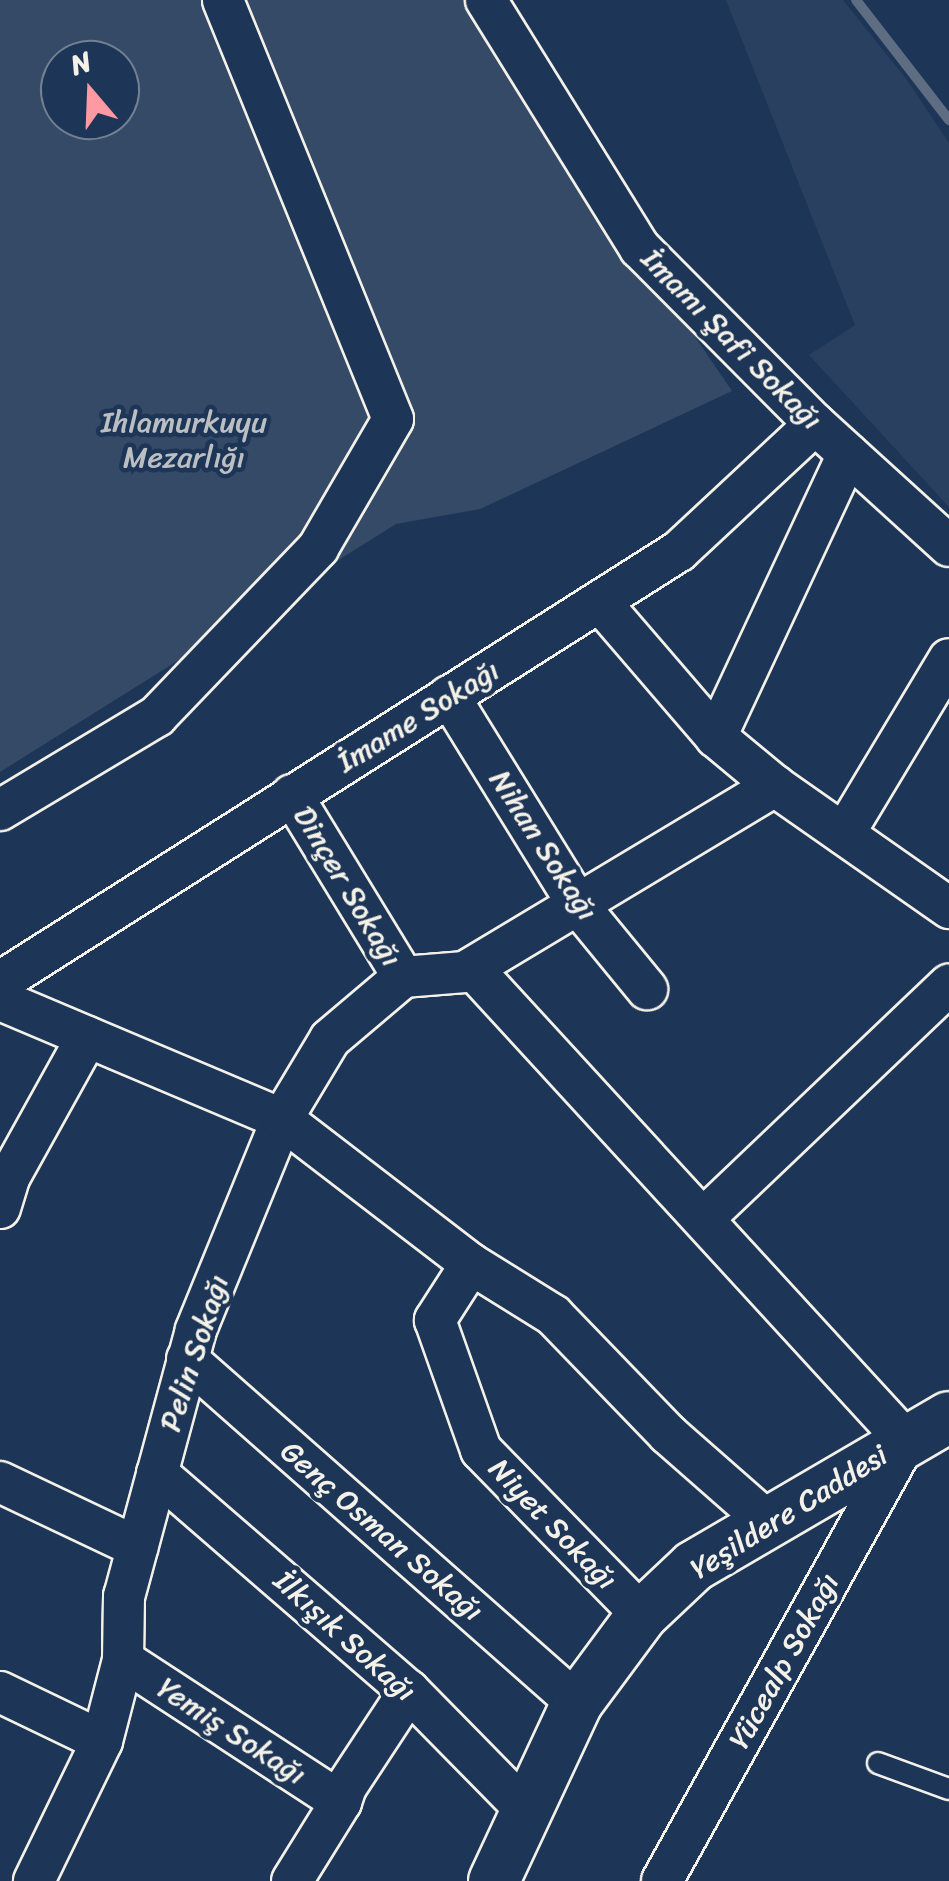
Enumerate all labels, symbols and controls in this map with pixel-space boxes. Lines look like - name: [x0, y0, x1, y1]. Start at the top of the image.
- text: N: [64, 37, 98, 89]
- north arrow: [40, 40, 140, 140]
- street label: İmamı Şafi Sokağı: [634, 241, 830, 437]
- park label: Ihlamurkuyu Mezarlığı: [101, 404, 267, 474]
- street label: İmame Sokağı: [330, 652, 506, 780]
- street label: Nihan Sokağı: [482, 763, 606, 927]
- street label: Dinçer Sokağı: [286, 799, 410, 973]
- street label: Pelin Sokağı: [152, 1270, 236, 1436]
- street label: Genç Osman Sokağı: [273, 1433, 491, 1629]
- street label: Yeşildere Caddesi: [683, 1437, 895, 1587]
- street label: Niyet Sokağı: [481, 1451, 625, 1597]
- street label: İlkışık Sokağı: [266, 1563, 424, 1709]
- street label: Yücealp Sokağı: [721, 1567, 847, 1755]
- street label: Yemiş Sokağı: [151, 1670, 313, 1792]

